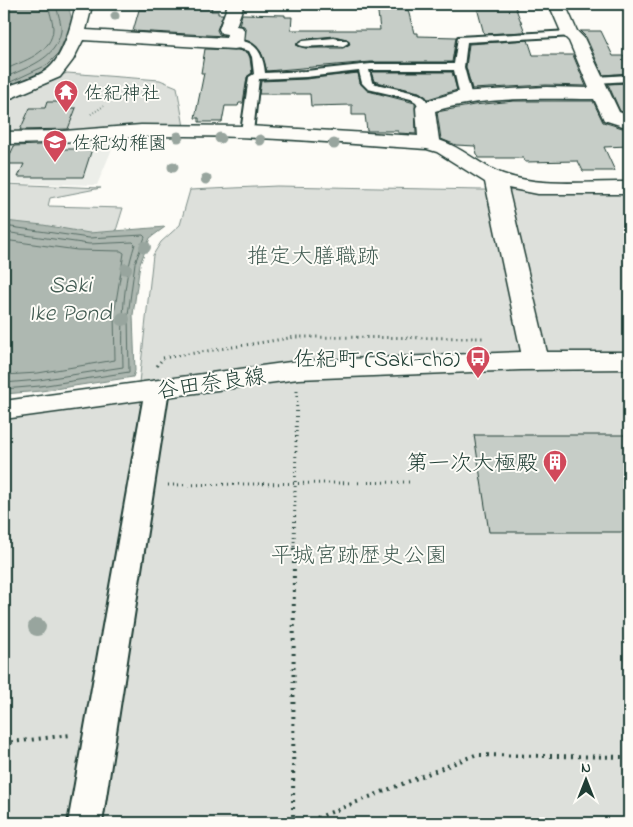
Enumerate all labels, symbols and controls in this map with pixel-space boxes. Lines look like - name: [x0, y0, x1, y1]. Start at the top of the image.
- temple icon: 佐紀神社: [53, 79, 79, 113]
- place label: 佐紀神社: [84, 81, 160, 108]
- school or university icon: 佐紀幼稚園: [42, 129, 68, 163]
- place label: 佐紀幼稚園: [72, 131, 167, 158]
- park label: 推定大膳職跡: [247, 242, 379, 274]
- water label: Saki Ike Pond: [28, 269, 113, 332]
- place label: 佐紀町 (Saki-chō): [293, 345, 460, 377]
- bus stop icon: 佐紀町 (Saki-chō): [465, 345, 491, 379]
- street label: 谷田奈良線: [155, 361, 268, 408]
- place label: 第一次大極殿: [406, 449, 538, 481]
- building icon: 第一次大極殿: [542, 449, 568, 483]
- park label: 平城宮跡歴史公園: [271, 541, 447, 573]
- north arrow: [560, 754, 610, 804]
- text: N: [581, 758, 591, 779]

